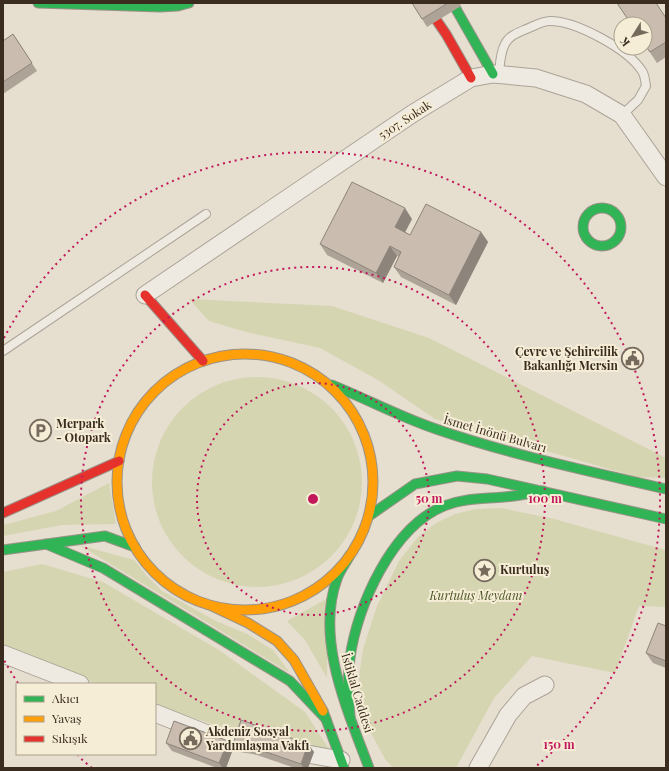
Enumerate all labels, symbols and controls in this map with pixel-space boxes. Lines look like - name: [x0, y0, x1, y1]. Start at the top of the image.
- north arrow: [613, 16, 653, 56]
- text: K: [616, 35, 633, 50]
- street label: 5307. Sokak: [375, 96, 434, 142]
- place label: Çevre ve Şehircilik Bakanlığı Mersin: [515, 343, 619, 373]
- public building icon: Çevre ve Şehircilik Bakanlığı Mersin: [620, 346, 646, 372]
- street label: İsmet İnönü Bulvarı: [442, 411, 549, 456]
- place label: Merpark - Otopark: [56, 415, 112, 445]
- parking icon: Merpark - Otopark: [28, 418, 54, 444]
- text: 50 m: [416, 490, 443, 506]
- text: 100 m: [528, 490, 562, 506]
- centre of rings: [306, 492, 320, 506]
- place icon: Kurtuluş: [472, 557, 498, 583]
- place label: Kurtuluş: [500, 561, 550, 577]
- park label: Kurtuluş Meydanı: [429, 587, 523, 603]
- street label: İstiklal Caddesi: [338, 651, 378, 735]
- legend: [16, 683, 156, 755]
- text: Akıcı: [51, 690, 80, 706]
- text: Yavaş: [51, 710, 81, 726]
- place label: Akdeniz Sosyal Yardımlaşma Vakfı: [205, 723, 310, 753]
- public building icon: Akdeniz Sosyal Yardımlaşma Vakfı: [178, 726, 204, 752]
- text: Sıkışık: [52, 730, 88, 746]
- text: 150 m: [543, 736, 575, 752]

